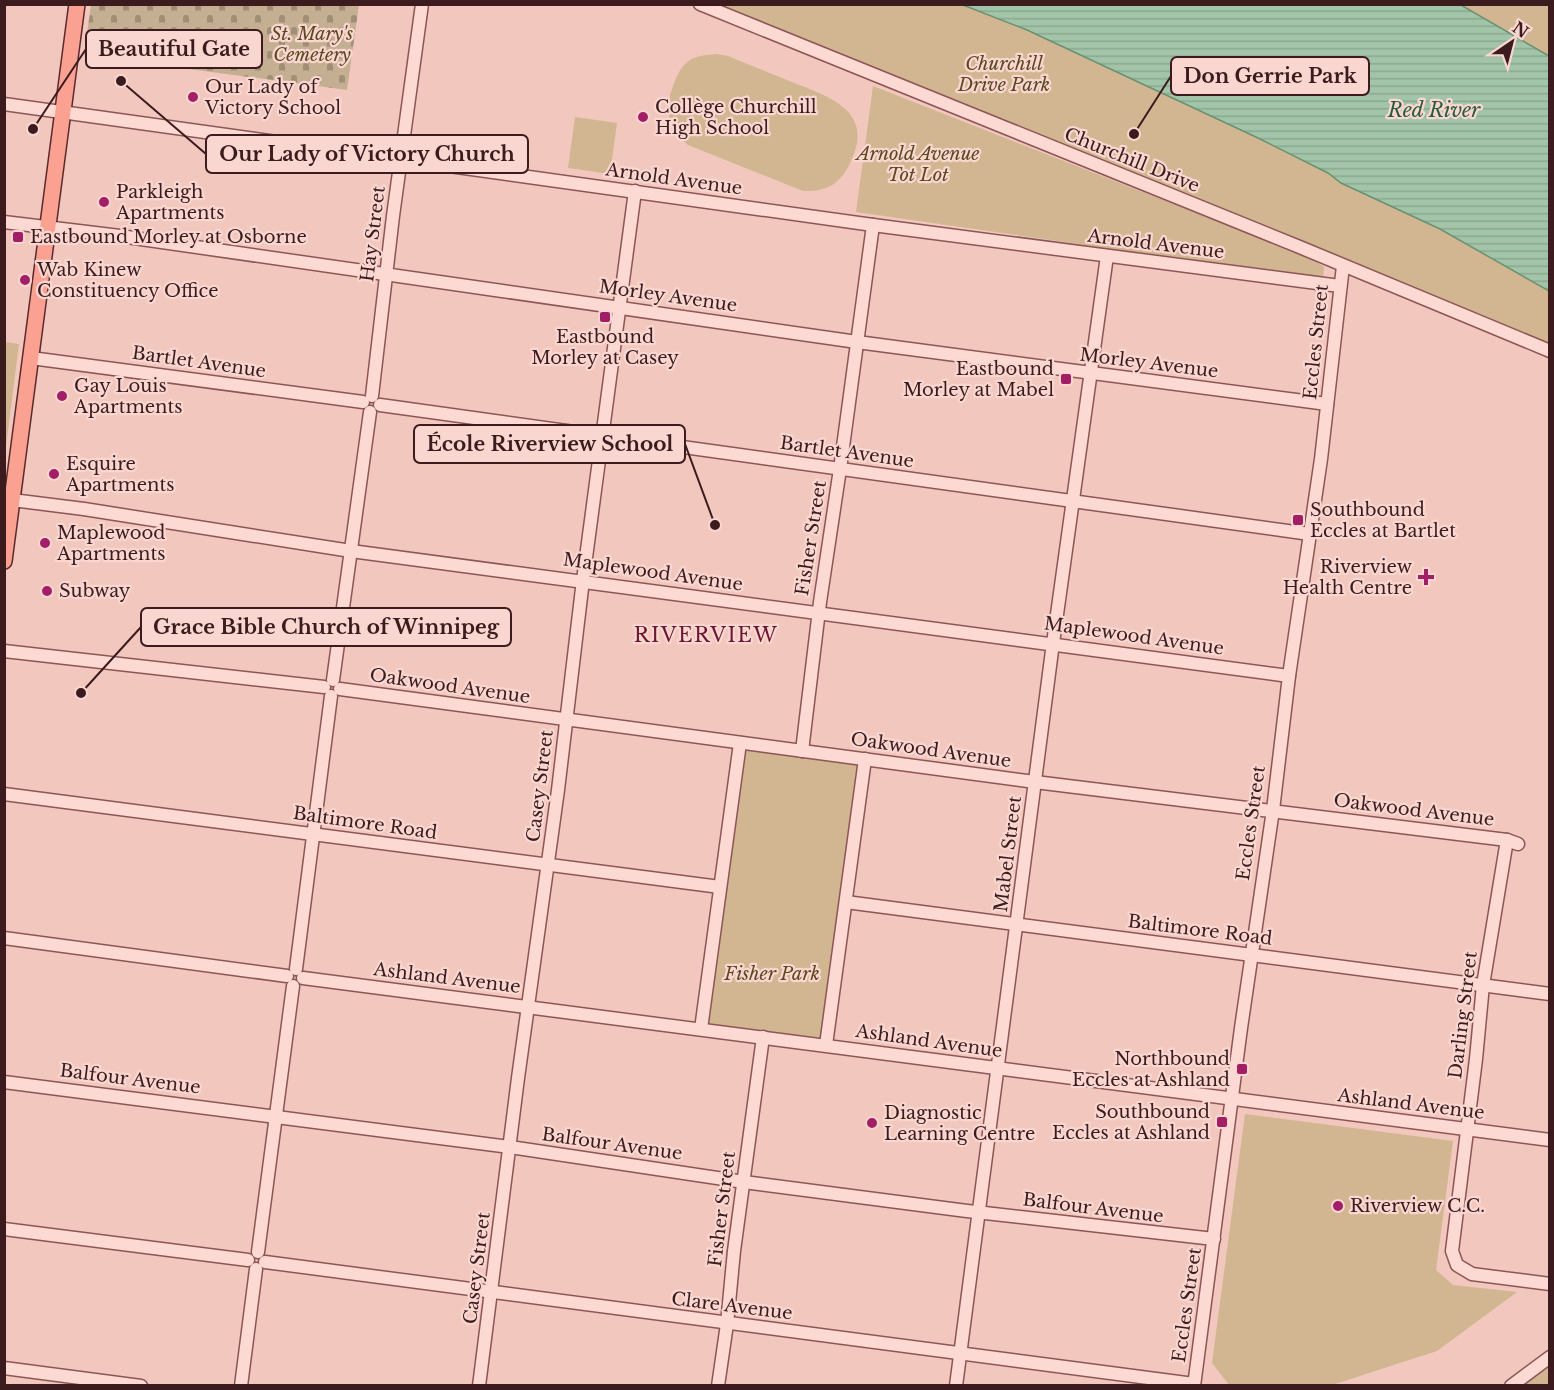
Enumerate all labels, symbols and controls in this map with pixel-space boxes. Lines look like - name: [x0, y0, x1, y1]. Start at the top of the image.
- north arrow: [1482, 12, 1542, 72]
- text: N: [1509, 17, 1533, 42]
- park label: St. Mary's Cemetery: [271, 23, 353, 66]
- callout: Beautiful Gate: [86, 30, 262, 68]
- text: Beautiful Gate: [98, 37, 250, 61]
- park label: Churchill Drive Park: [957, 53, 1050, 96]
- callout: Don Gerrie Park: [1171, 57, 1369, 95]
- text: Don Gerrie Park: [1183, 64, 1358, 88]
- place label: Our Lady of Victory School: [204, 76, 341, 119]
- marker: Our Lady of Victory School: [186, 90, 200, 104]
- place label: Collège Churchill High School: [655, 96, 817, 139]
- water label: Red River: [1387, 98, 1481, 122]
- marker: Collège Churchill High School: [636, 110, 650, 124]
- street label: Churchill Drive: [1061, 123, 1203, 197]
- callout: Our Lady of Victory Church: [206, 135, 528, 173]
- text: Our Lady of Victory Church: [219, 142, 515, 166]
- park label: Arnold Avenue Tot Lot: [854, 143, 980, 186]
- street label: Arnold Avenue: [603, 158, 744, 199]
- place label: Parkleigh Apartments: [115, 181, 225, 224]
- street label: Hay Street: [356, 185, 390, 283]
- marker: Parkleigh Apartments: [97, 195, 111, 209]
- street label: Arnold Avenue: [1085, 225, 1226, 263]
- place label: Eastbound Morley at Osborne: [30, 226, 307, 248]
- marker: Eastbound Morley at Osborne: [11, 230, 25, 244]
- place label: Wab Kinew Constituency Office: [36, 259, 219, 302]
- marker: Wab Kinew Constituency Office: [18, 273, 32, 287]
- street label: Morley Avenue: [597, 275, 739, 317]
- street label: Eccles Street: [1299, 283, 1333, 401]
- marker: Eastbound Morley at Casey: [598, 310, 612, 324]
- place label: Eastbound Morley at Casey: [531, 326, 679, 369]
- street label: Bartlet Avenue: [131, 342, 267, 382]
- street label: Morley Avenue: [1078, 344, 1220, 382]
- place label: Eastbound Morley at Mabel: [903, 358, 1054, 401]
- marker: Eastbound Morley at Mabel: [1059, 372, 1073, 386]
- place label: Gay Louis Apartments: [73, 375, 183, 418]
- marker: Gay Louis Apartments: [55, 389, 69, 403]
- callout: École Riverview School: [414, 425, 685, 463]
- text: École Riverview School: [427, 431, 673, 456]
- street label: Bartlet Avenue: [779, 432, 915, 472]
- place label: Esquire Apartments: [65, 453, 175, 496]
- marker: Esquire Apartments: [47, 467, 61, 481]
- street label: Fisher Street: [791, 479, 831, 597]
- place label: Southbound Eccles at Bartlet: [1310, 499, 1456, 542]
- marker: Southbound Eccles at Bartlet: [1291, 513, 1305, 527]
- place label: Maplewood Apartments: [56, 522, 166, 565]
- marker: Maplewood Apartments: [38, 536, 52, 550]
- street label: Maplewood Avenue: [562, 548, 744, 596]
- place label: Riverview Health Centre: [1283, 556, 1413, 599]
- marker: Riverview Health Centre: [1417, 568, 1435, 586]
- place label: Subway: [59, 580, 131, 602]
- marker: Subway: [40, 584, 54, 598]
- callout: Grace Bible Church of Winnipeg: [141, 608, 511, 646]
- street label: Maplewood Avenue: [1043, 612, 1225, 660]
- text: Grace Bible Church of Winnipeg: [153, 615, 500, 639]
- district label: RIVERVIEW: [634, 623, 778, 647]
- street label: Oakwood Avenue: [368, 664, 532, 708]
- street label: Casey Street: [522, 728, 558, 843]
- street label: Oakwood Avenue: [849, 728, 1013, 772]
- street label: Eccles Street: [1232, 764, 1270, 882]
- street label: Oakwood Avenue: [1332, 789, 1496, 831]
- street label: Mabel Street: [990, 794, 1026, 913]
- street label: Baltimore Road: [291, 802, 439, 844]
- street label: Baltimore Road: [1126, 910, 1274, 950]
- street label: Darling Street: [1444, 950, 1482, 1080]
- street label: Ashland Avenue: [371, 958, 522, 998]
- park label: Fisher Park: [723, 963, 820, 985]
- street label: Ashland Avenue: [853, 1020, 1004, 1062]
- place label: Northbound Eccles at Ashland: [1072, 1048, 1230, 1091]
- street label: Balfour Avenue: [58, 1059, 202, 1099]
- marker: Northbound Eccles at Ashland: [1235, 1062, 1249, 1076]
- street label: Ashland Avenue: [1335, 1084, 1486, 1124]
- place label: Southbound Eccles at Ashland: [1052, 1101, 1210, 1144]
- place label: Diagnostic Learning Centre: [884, 1102, 1035, 1145]
- marker: Southbound Eccles at Ashland: [1215, 1115, 1229, 1129]
- marker: Diagnostic Learning Centre: [865, 1116, 879, 1130]
- street label: Balfour Avenue: [540, 1123, 684, 1165]
- street label: Fisher Street: [704, 1150, 740, 1268]
- street label: Balfour Avenue: [1021, 1188, 1165, 1228]
- place label: Riverview C.C.: [1350, 1195, 1485, 1217]
- marker: Riverview C.C.: [1331, 1199, 1345, 1213]
- street label: Casey Street: [459, 1210, 495, 1325]
- street label: Eccles Street: [1168, 1246, 1206, 1364]
- street label: Clare Avenue: [670, 1288, 794, 1324]

